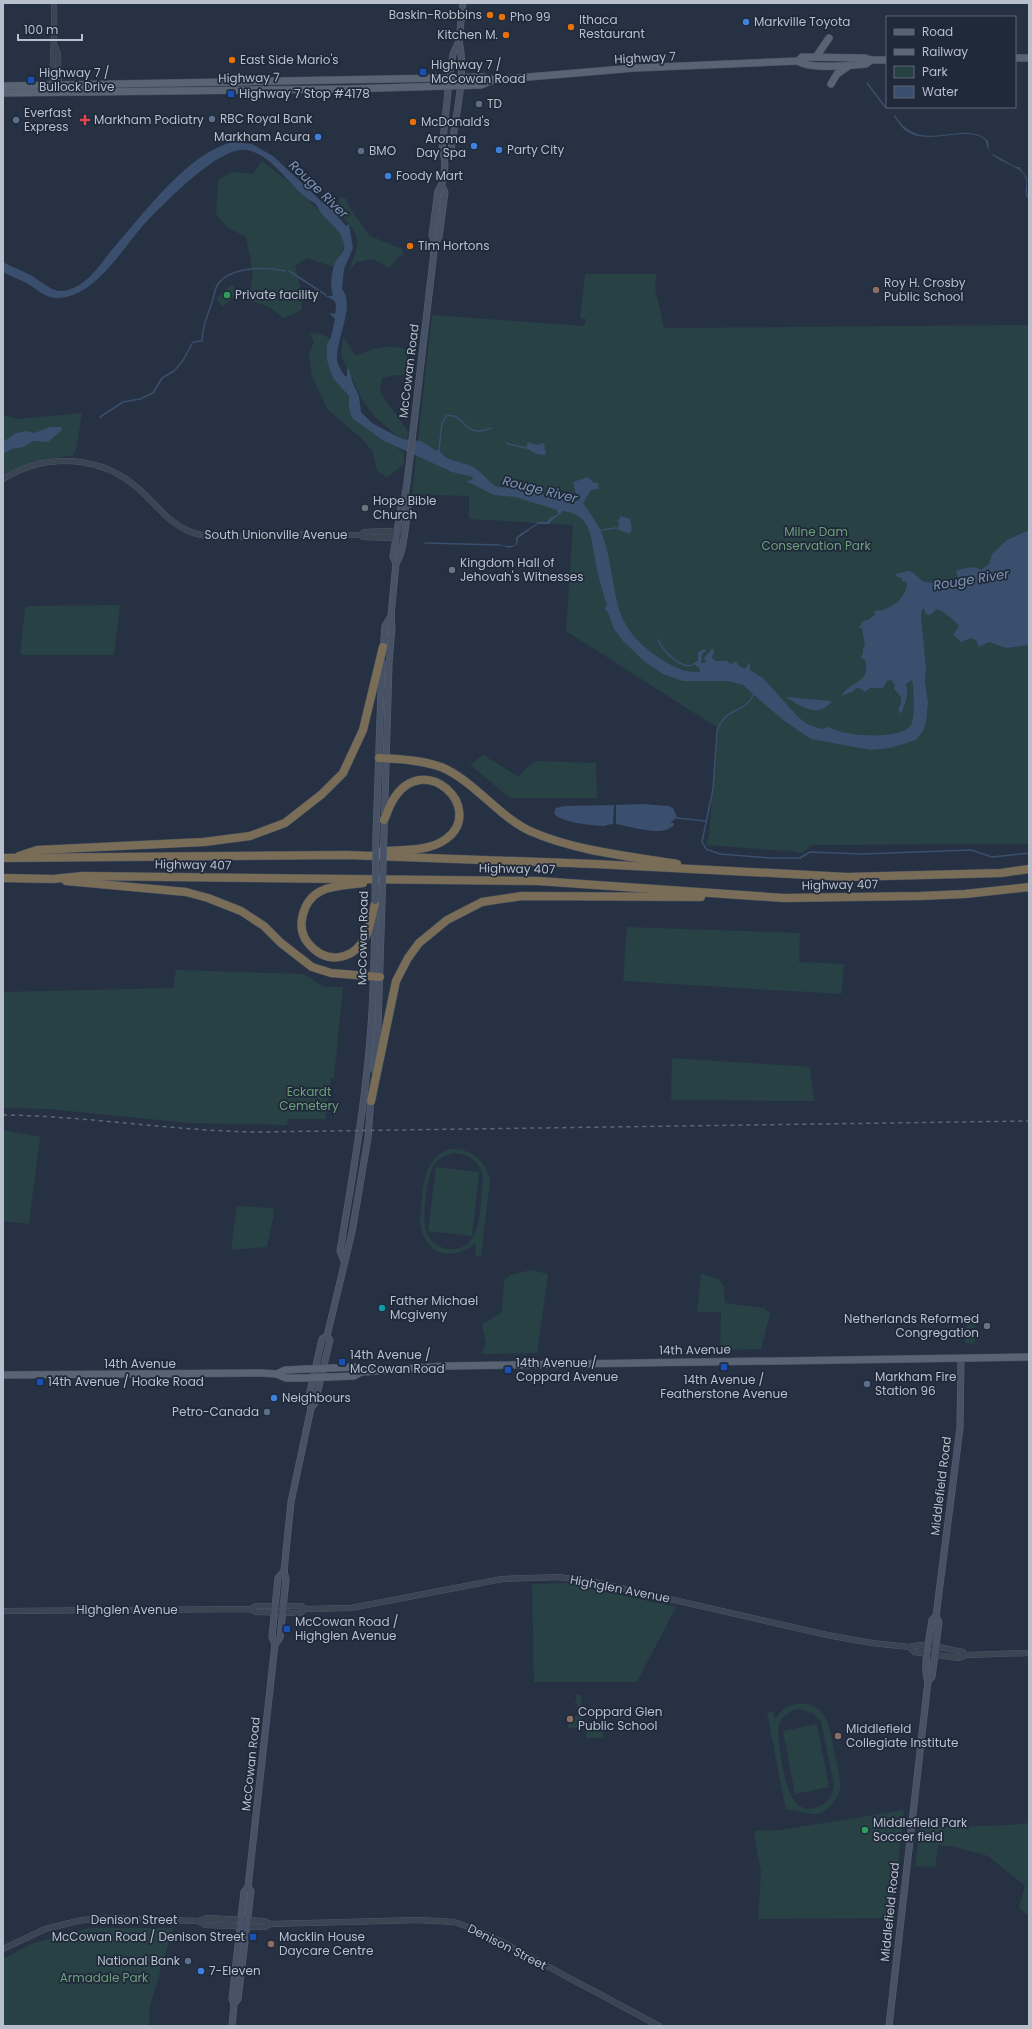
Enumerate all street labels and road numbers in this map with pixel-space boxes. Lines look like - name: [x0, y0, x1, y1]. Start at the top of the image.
- street label: Highway 7: [614, 47, 677, 68]
- street label: Highway 7: [218, 68, 280, 87]
- street label: McCowan Road: [394, 323, 423, 419]
- street label: South Unionville Avenue: [204, 526, 348, 543]
- street label: Highway 407: [155, 855, 232, 874]
- street label: Highway 407: [479, 859, 556, 878]
- street label: Highway 407: [802, 875, 879, 894]
- street label: McCowan Road: [353, 891, 372, 985]
- street label: 14th Avenue: [659, 1340, 731, 1359]
- street label: 14th Avenue: [104, 1355, 176, 1372]
- street label: Middlefield Road: [926, 1435, 955, 1536]
- street label: Highglen Avenue: [569, 1570, 672, 1607]
- street label: Highglen Avenue: [76, 1601, 178, 1618]
- street label: McCowan Road: [237, 1716, 264, 1812]
- street label: Middlefield Road: [876, 1861, 903, 1962]
- street label: Denison Street: [91, 1911, 177, 1928]
- street label: Denison Street: [465, 1919, 550, 1974]

